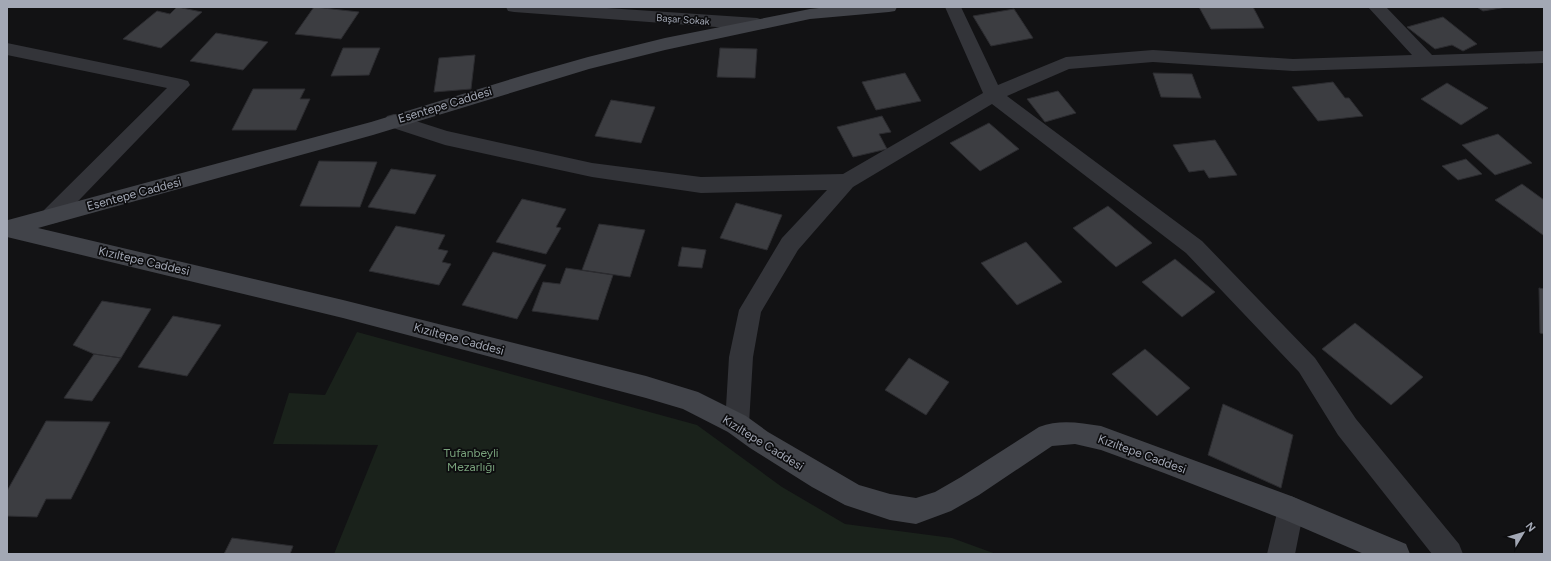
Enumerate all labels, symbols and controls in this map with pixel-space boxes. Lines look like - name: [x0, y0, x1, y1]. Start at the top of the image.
- street label: Başar Sokak: [656, 11, 710, 28]
- street label: Esentepe Caddesi: [396, 84, 494, 126]
- street label: Esentepe Caddesi: [85, 175, 183, 213]
- street label: Kızıltepe Caddesi: [97, 244, 191, 278]
- street label: Kızıltepe Caddesi: [412, 320, 506, 358]
- street label: Kızıltepe Caddesi: [720, 412, 806, 474]
- street label: Kızıltepe Caddesi: [1096, 432, 1188, 476]
- park label: Tufanbeyli Mezarlığı: [443, 446, 499, 474]
- north arrow: [1503, 513, 1543, 553]
- text: N: [1523, 520, 1538, 535]

